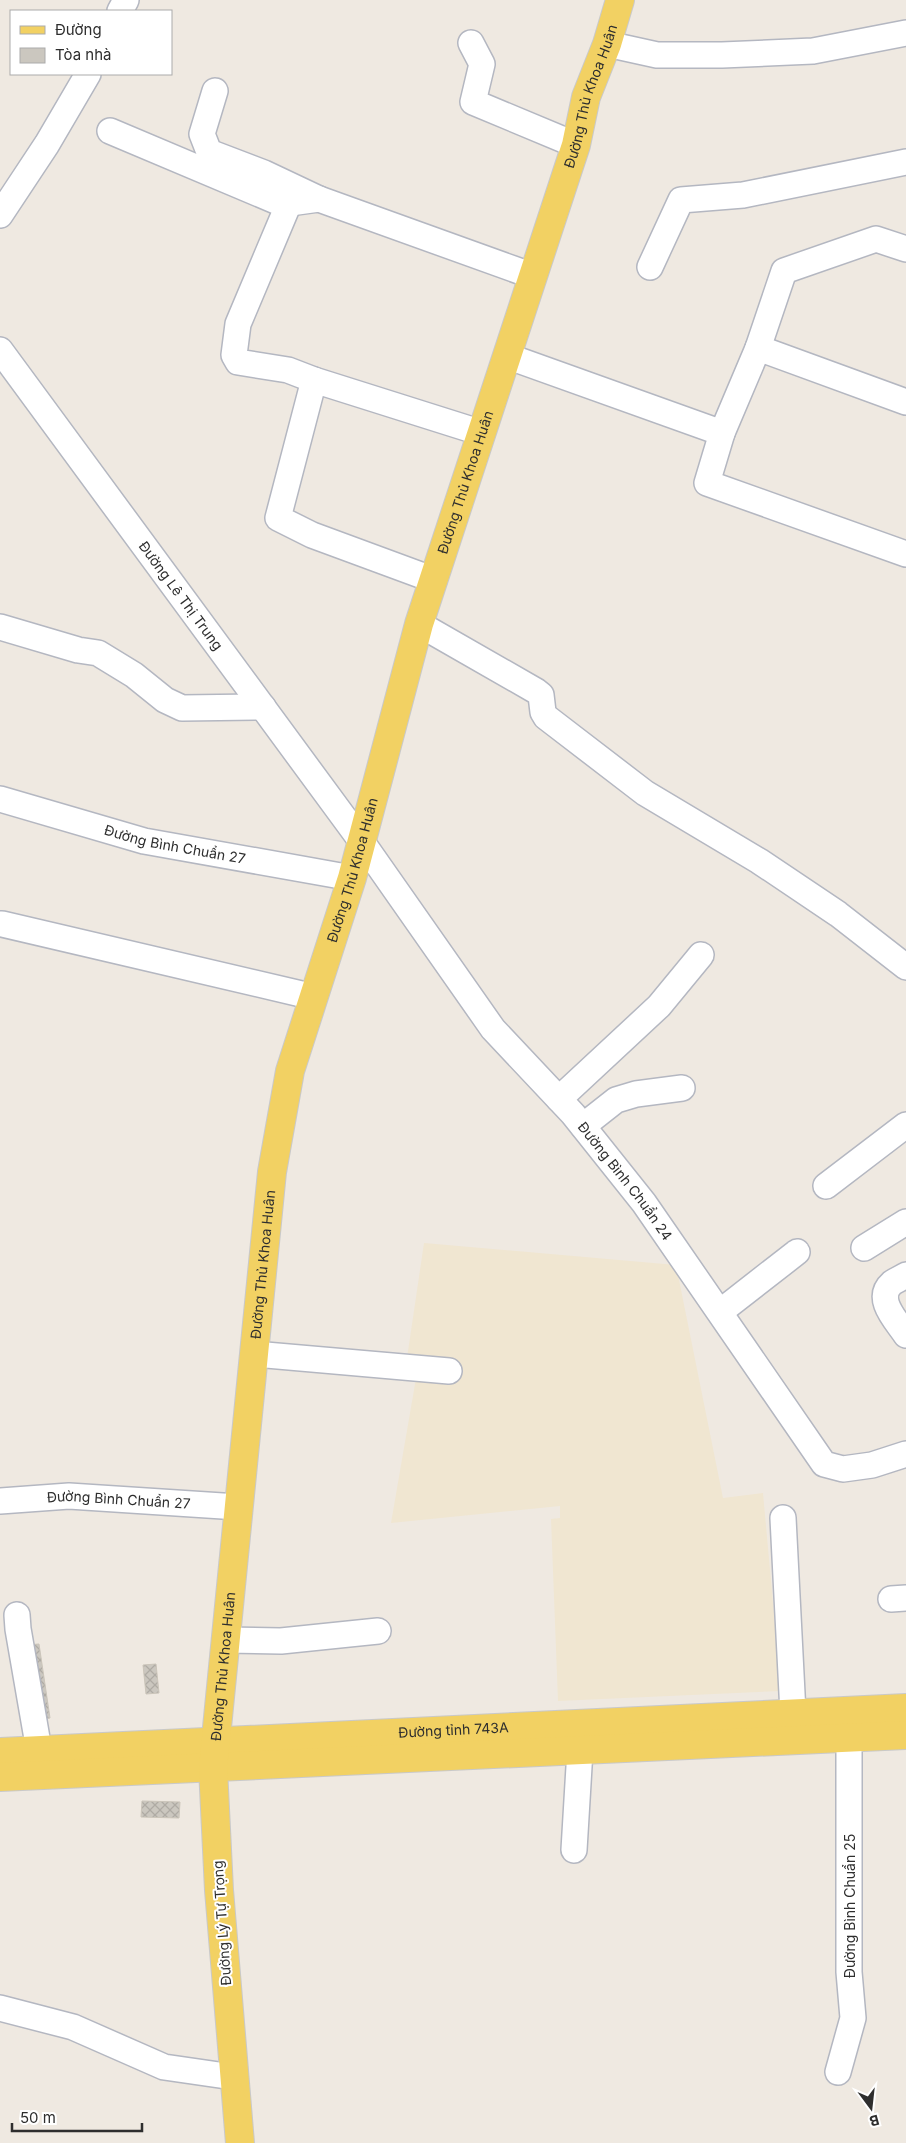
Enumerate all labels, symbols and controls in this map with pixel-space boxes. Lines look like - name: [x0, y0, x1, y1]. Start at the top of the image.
- legend: [10, 10, 172, 75]
- text: Đường: [55, 20, 102, 39]
- street label: Đường Thủ Khoa Huân: [560, 22, 620, 170]
- text: Tòa nhà: [55, 45, 111, 64]
- street label: Đường Thủ Khoa Huân: [434, 408, 496, 556]
- street label: Đường Lê Thị Trung: [136, 538, 227, 653]
- street label: Đường Thủ Khoa Huân: [323, 796, 381, 944]
- street label: Đường Bình Chuẩn 27: [102, 821, 247, 867]
- street label: Đường Bình Chuẩn 24: [575, 1118, 676, 1244]
- street label: Đường Thủ Khoa Huân: [247, 1189, 278, 1340]
- street label: Đường Bình Chuẩn 27: [46, 1487, 191, 1512]
- street label: Đường Thủ Khoa Huân: [207, 1591, 238, 1742]
- street label: Đường tỉnh 743A: [398, 1718, 509, 1741]
- street label: Đường Bình Chuẩn 25: [841, 1834, 858, 1978]
- street label: Đường Lý Tự Trọng: [209, 1860, 234, 1986]
- north arrow: [846, 2083, 896, 2133]
- scale bar: [12, 2100, 142, 2132]
- text: 50 m: [20, 2108, 56, 2127]
- text: B: [868, 2112, 881, 2130]

